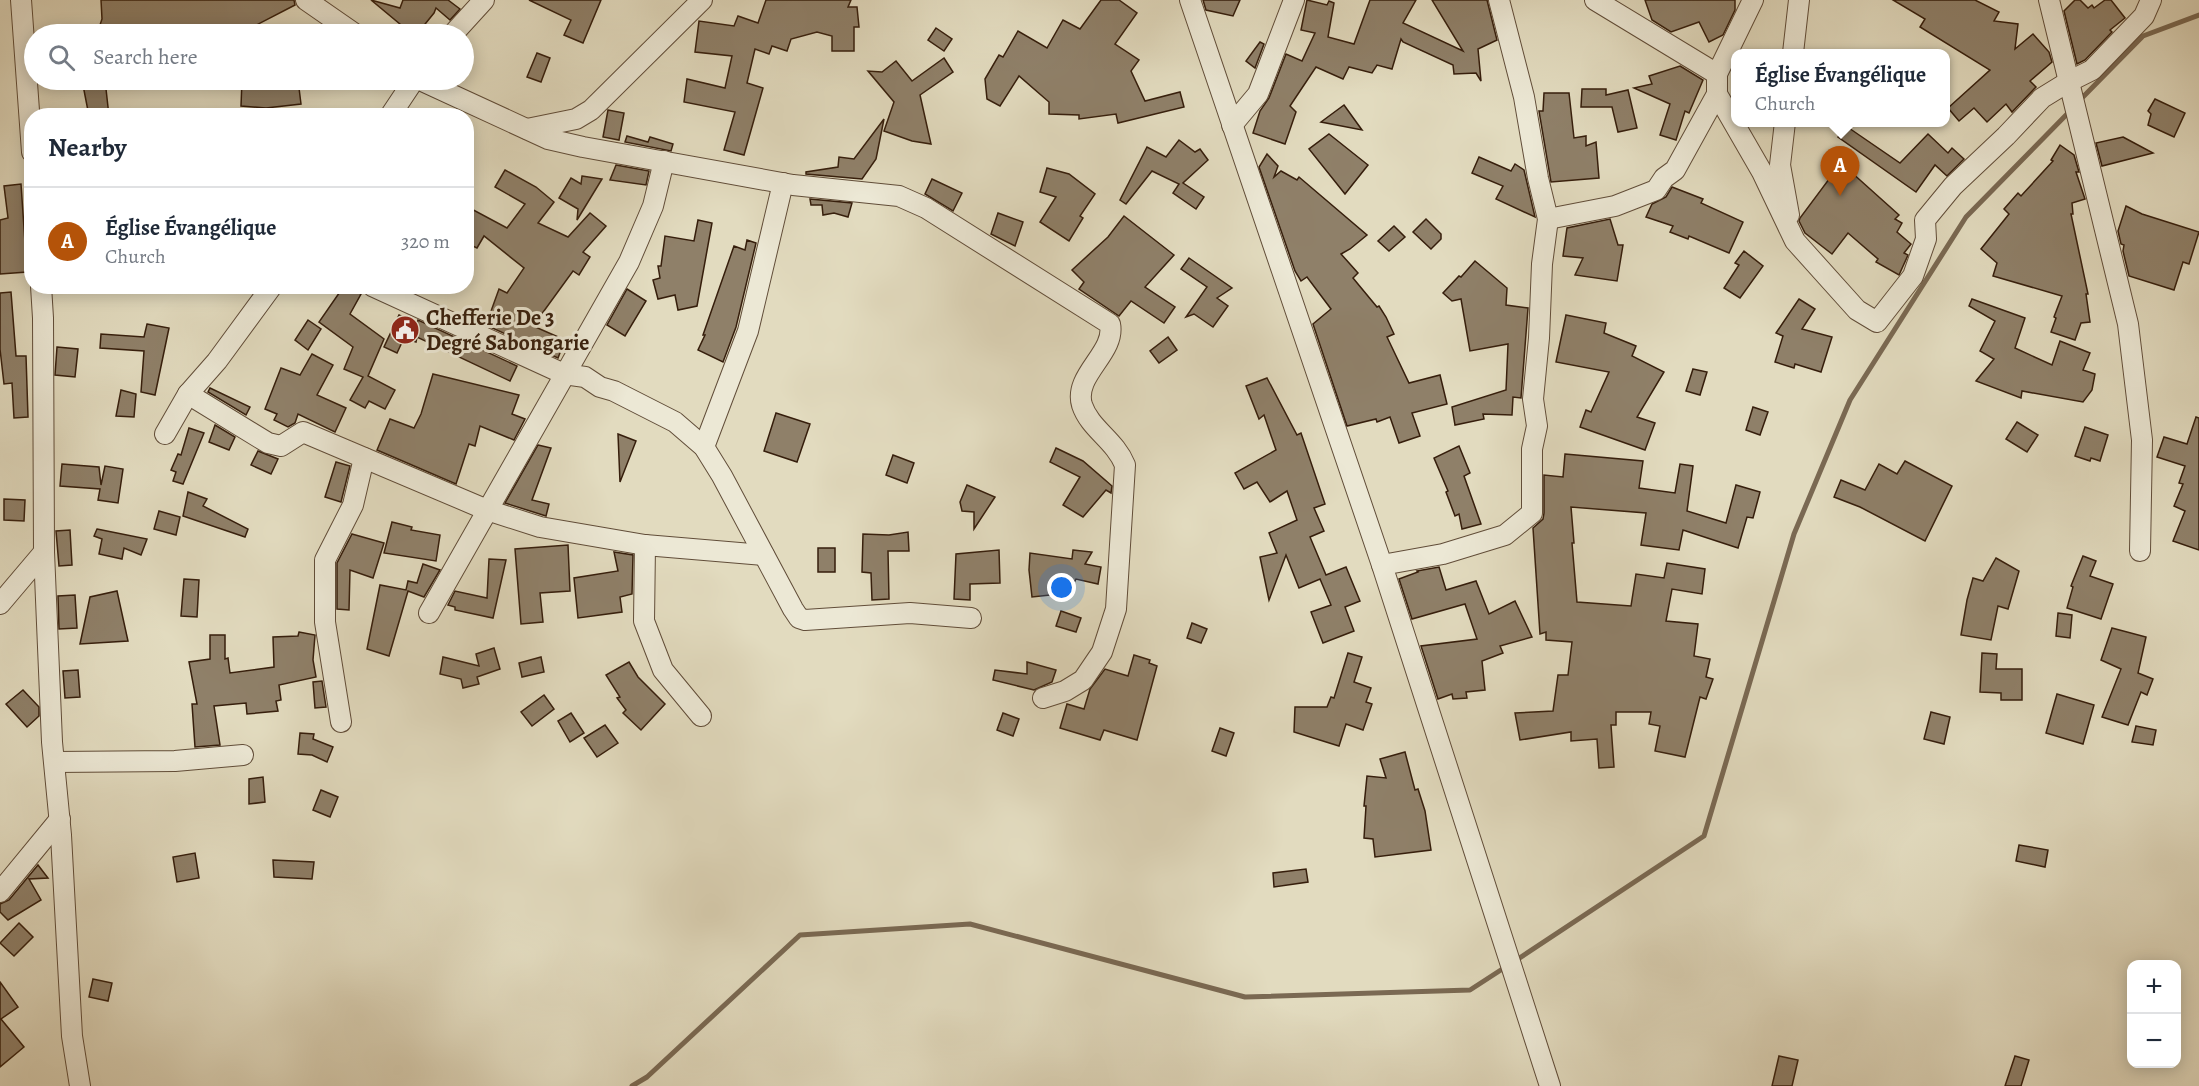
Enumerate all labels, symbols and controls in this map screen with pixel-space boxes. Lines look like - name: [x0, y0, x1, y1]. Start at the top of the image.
- search box: [24, 24, 474, 90]
- icon: search: [45, 41, 78, 74]
- text: Search here: [93, 42, 198, 72]
- popup: [1731, 49, 1950, 127]
- text: Église Évangélique: [1755, 60, 1926, 90]
- text: Church: [1755, 90, 1815, 117]
- text: Nearby: [48, 130, 127, 165]
- pin: A: [1820, 146, 1860, 196]
- text: Église Évangélique: [105, 213, 276, 243]
- text: A: [61, 228, 74, 255]
- text: 320 m: [401, 228, 450, 255]
- text: Church: [105, 243, 166, 270]
- place label: Chefferie De 3 Degré Sabongarie: [426, 303, 590, 358]
- public building icon: Chefferie De 3 Degré Sabongarie: [389, 314, 421, 346]
- your location: [1047, 573, 1076, 602]
- map controls: [2127, 960, 2181, 1068]
- button: +: [2127, 960, 2181, 1014]
- button: −: [2127, 1014, 2181, 1068]

